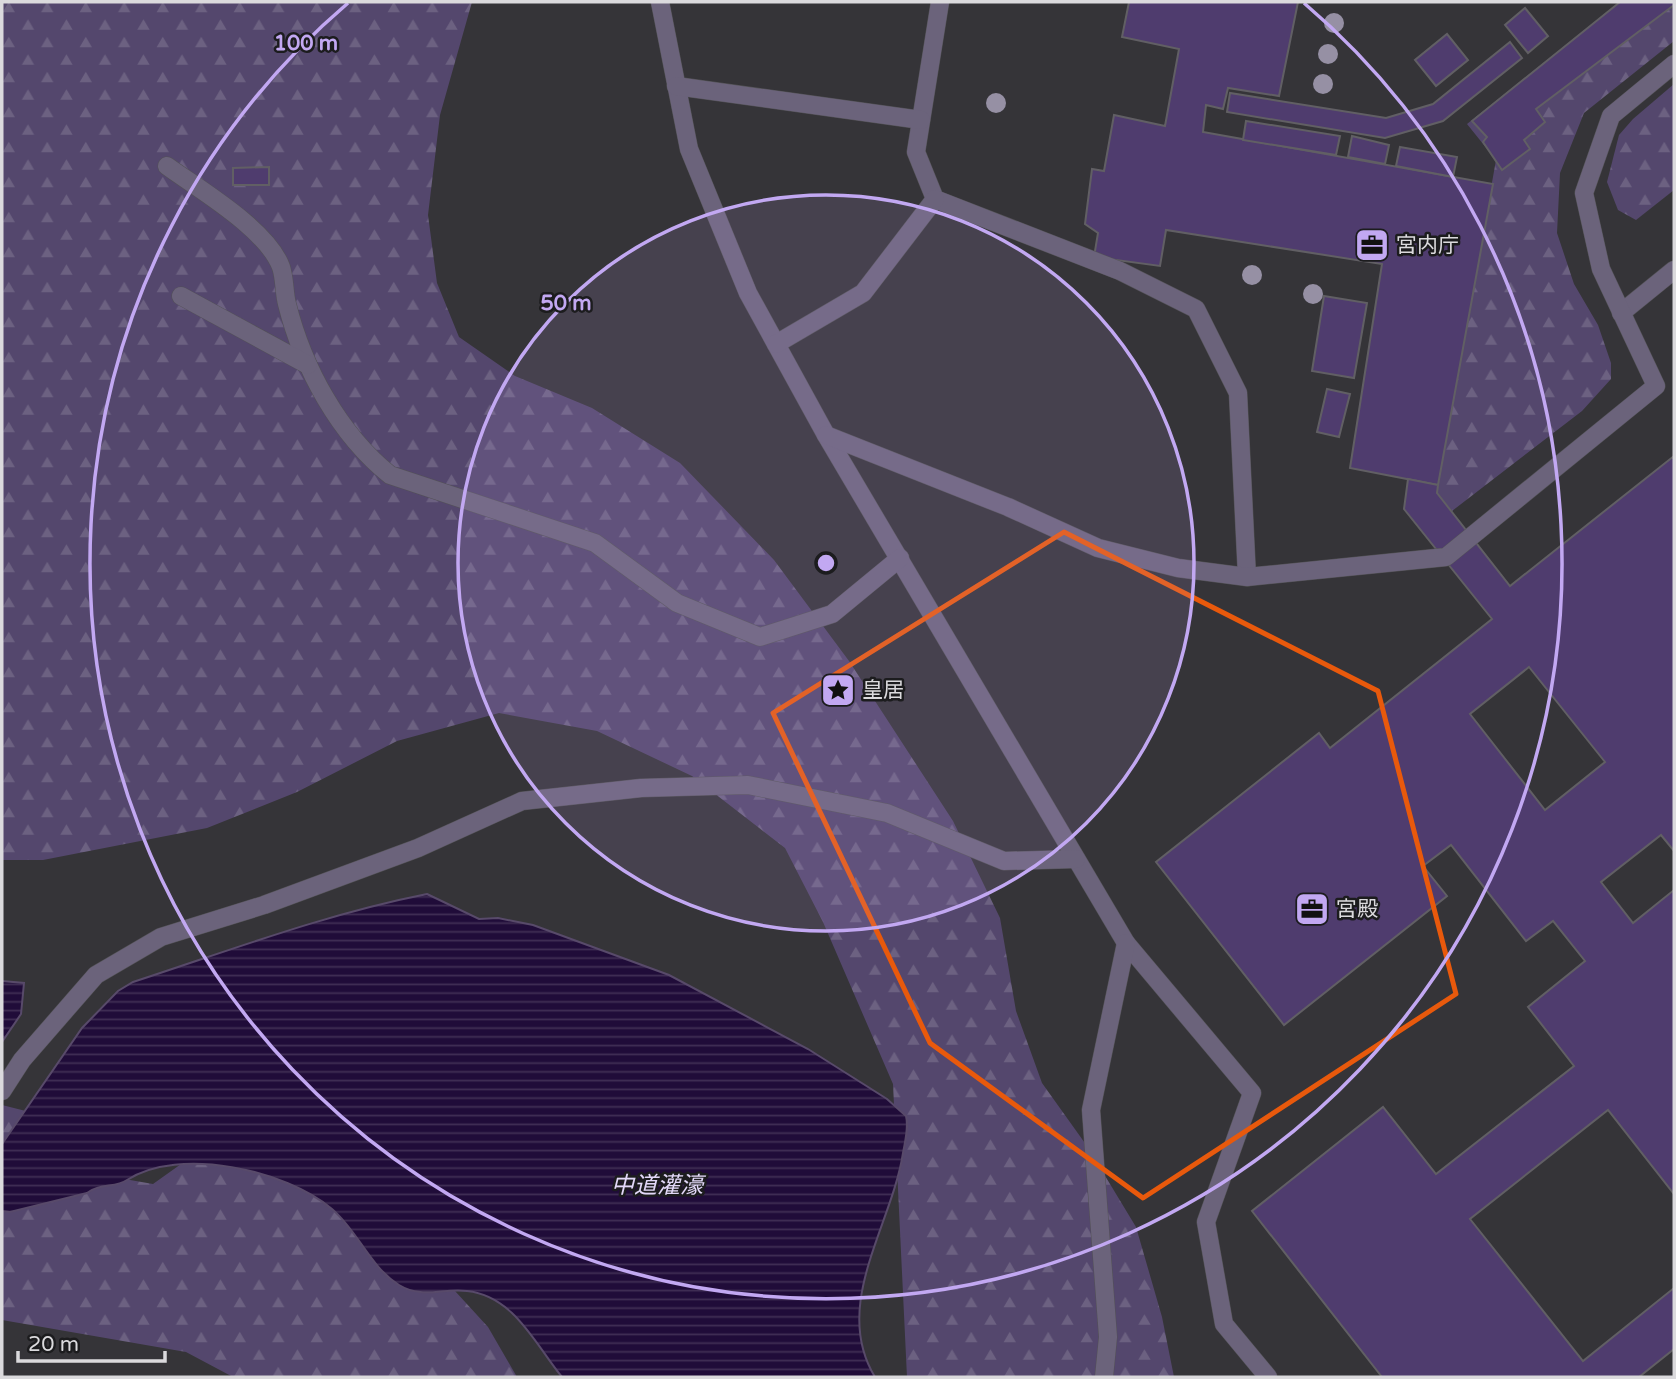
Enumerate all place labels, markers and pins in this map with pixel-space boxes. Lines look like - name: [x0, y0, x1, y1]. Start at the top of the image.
- office icon: 宮内庁: [1353, 226, 1391, 264]
- place label: 宮内庁: [1396, 233, 1459, 258]
- centre of rings: [814, 551, 838, 575]
- place icon: 皇居: [819, 671, 857, 709]
- place label: 皇居: [862, 678, 904, 703]
- office icon: 宮殿: [1293, 890, 1331, 928]
- place label: 宮殿: [1336, 897, 1378, 922]

